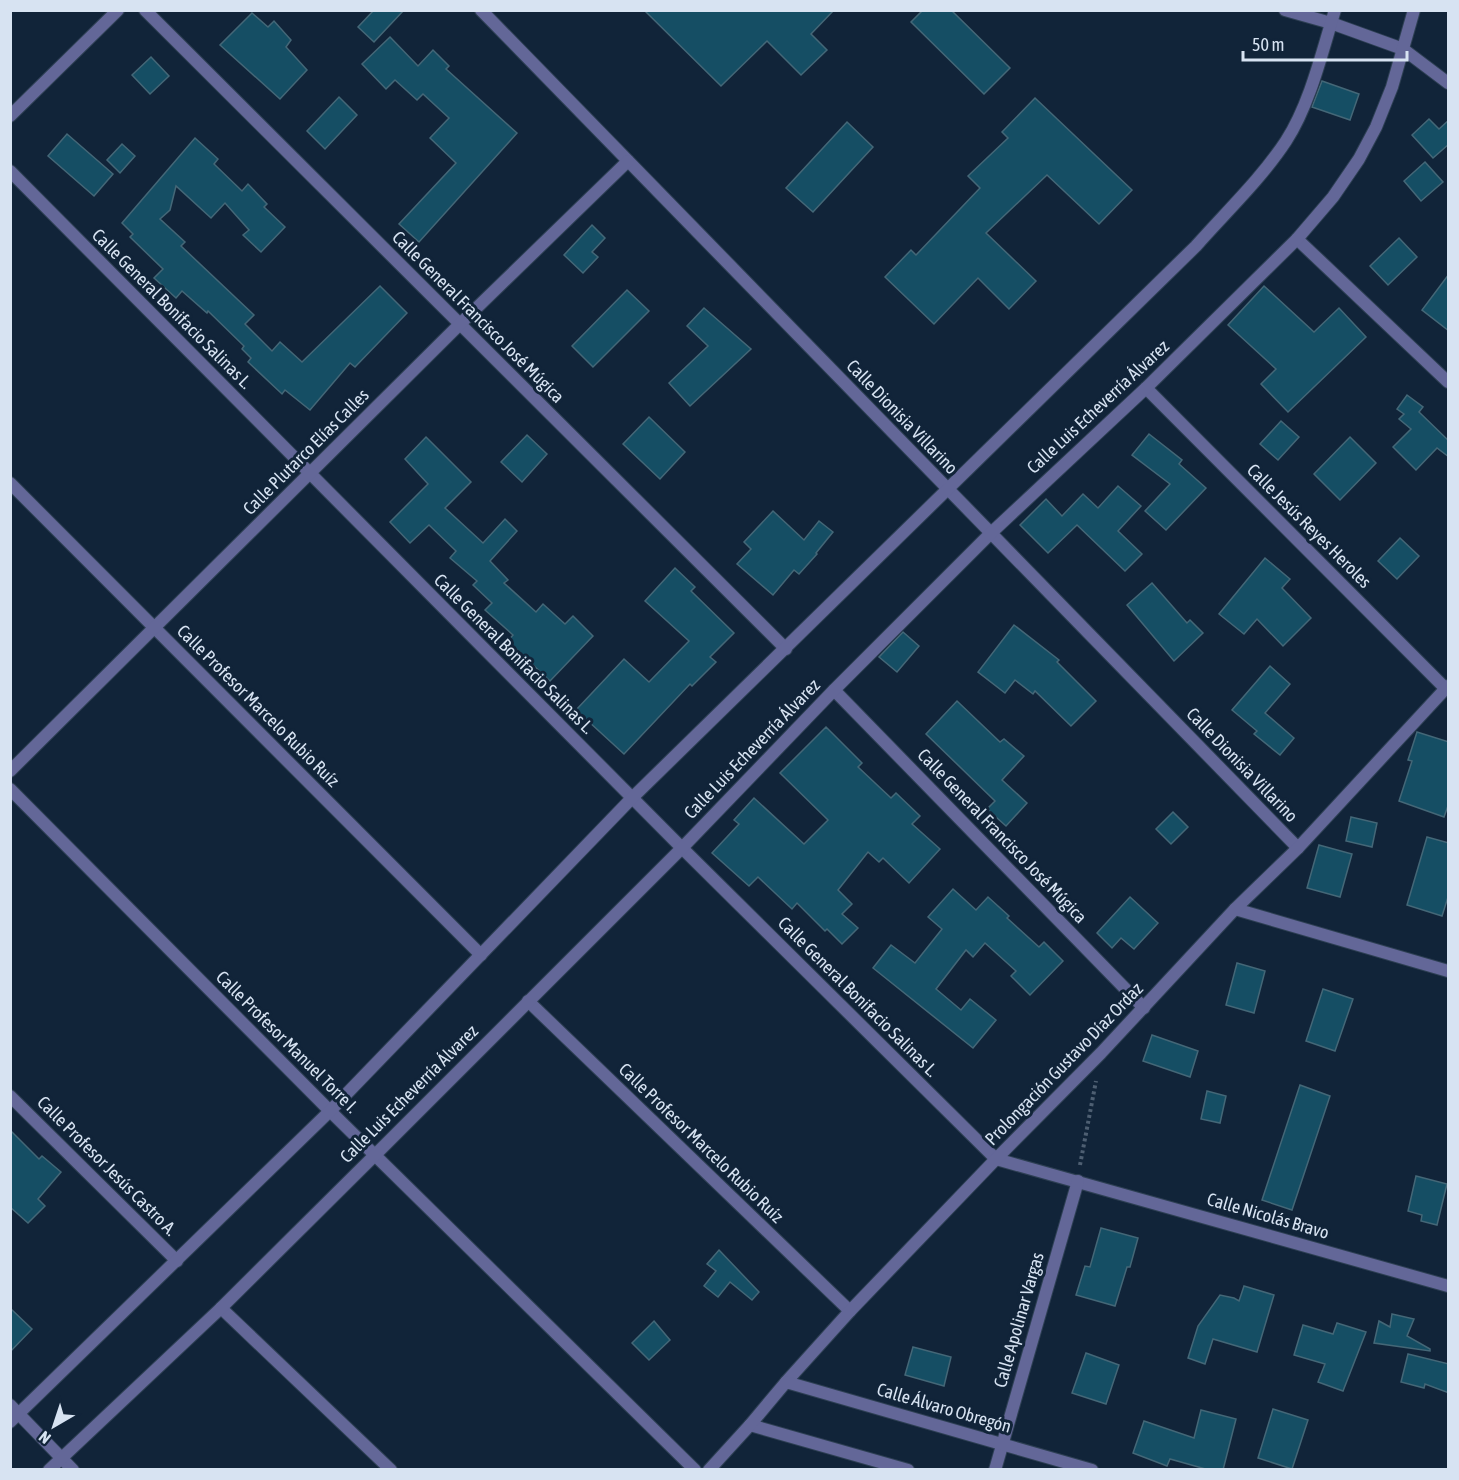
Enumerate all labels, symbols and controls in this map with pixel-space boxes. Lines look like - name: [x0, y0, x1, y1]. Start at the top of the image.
- scale bar: [1243, 24, 1406, 62]
- text: 50 m: [1252, 34, 1284, 55]
- street label: Calle General Bonifacio Salinas L.: [88, 224, 257, 393]
- street label: Calle General Francisco José Múgica: [388, 226, 569, 407]
- street label: Calle Luis Echeverría Álvarez: [1022, 335, 1173, 478]
- street label: Calle Dionisia Villarino: [842, 355, 962, 478]
- street label: Calle Plutarco Elías Calles: [238, 384, 373, 519]
- street label: Calle Jesús Reyes Heroles: [1243, 459, 1376, 592]
- street label: Calle General Bonifacio Salinas L.: [430, 569, 599, 738]
- street label: Calle Profesor Marcelo Rubio Ruíz: [173, 620, 344, 791]
- street label: Calle Luis Echeverría Álvarez: [679, 674, 824, 823]
- street label: Calle Dionisia Villarino: [1182, 703, 1302, 826]
- street label: Calle General Francisco José Múgica: [913, 744, 1091, 927]
- street label: Calle General Bonifacio Salinas L.: [774, 912, 943, 1081]
- street label: Calle Profesor Manuel Torre I.: [212, 966, 363, 1117]
- street label: Prolongación Gustavo Díaz Ordaz: [980, 978, 1147, 1149]
- street label: Calle Luis Echeverría Álvarez: [335, 1020, 482, 1167]
- street label: Calle Profesor Marcelo Rubio Ruíz: [615, 1059, 788, 1227]
- street label: Calle Profesor Jesús Castro A.: [33, 1091, 182, 1240]
- street label: Calle Nicolás Bravo: [1205, 1188, 1332, 1243]
- street label: Calle Apolinar Vargas: [989, 1250, 1048, 1390]
- street label: Calle Álvaro Obregón: [875, 1378, 1014, 1437]
- north arrow: [24, 1396, 84, 1456]
- text: N: [35, 1428, 54, 1448]

